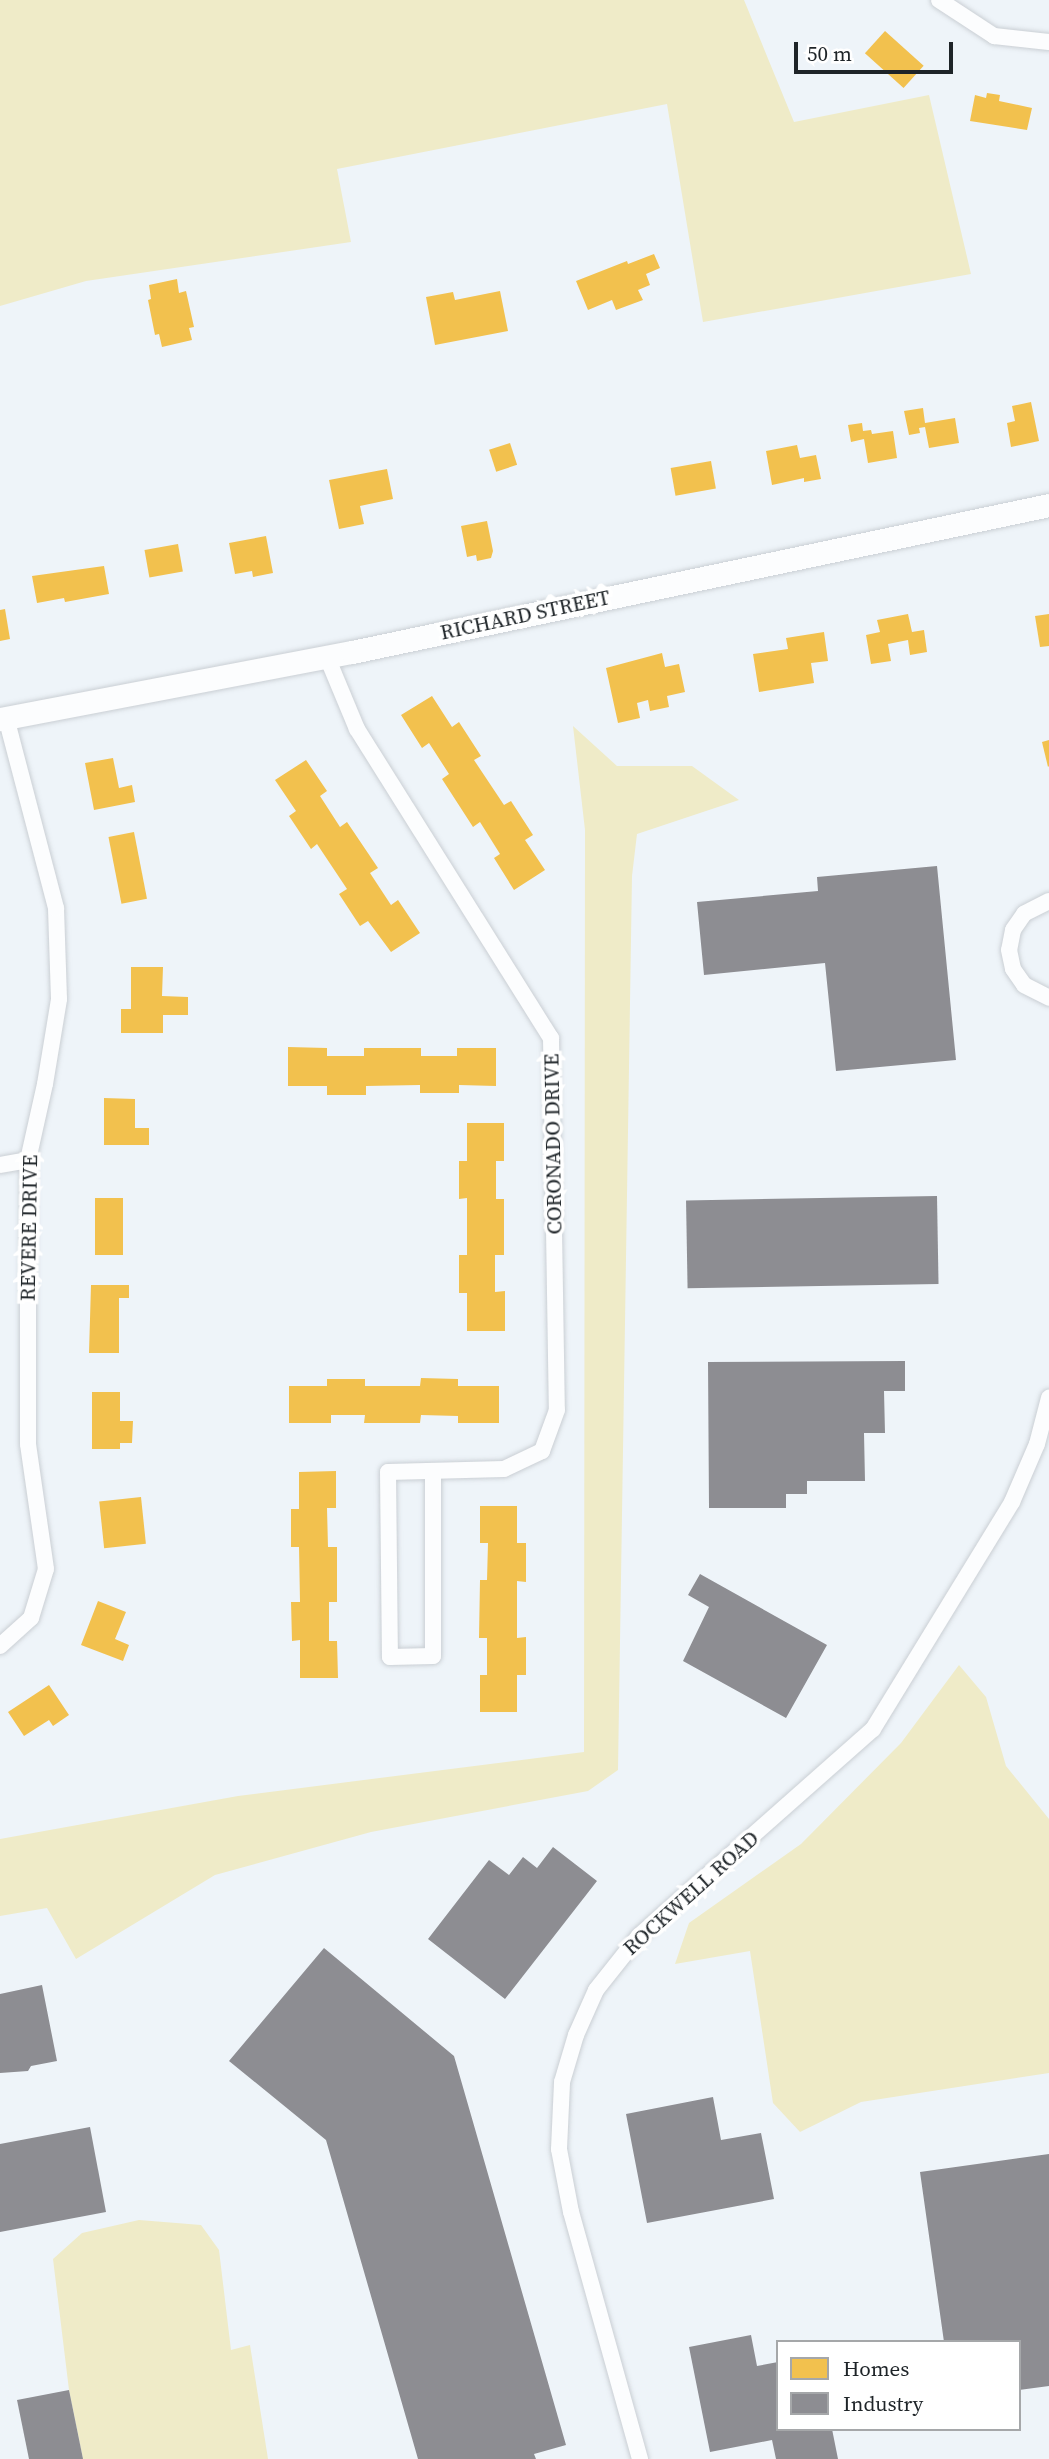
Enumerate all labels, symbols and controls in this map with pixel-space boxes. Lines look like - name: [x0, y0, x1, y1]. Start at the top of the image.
- scale bar: [797, 28, 956, 72]
- text: 50 m: [807, 39, 852, 68]
- street label: RICHARD STREET: [438, 585, 612, 645]
- street label: CORONADO DRIVE: [539, 1053, 567, 1235]
- street label: REVERE DRIVE: [15, 1154, 43, 1302]
- street label: ROCKWELL ROAD: [618, 1826, 764, 1960]
- legend: [776, 2340, 1021, 2431]
- text: Homes: [843, 2354, 909, 2383]
- text: Industry: [843, 2389, 923, 2418]

